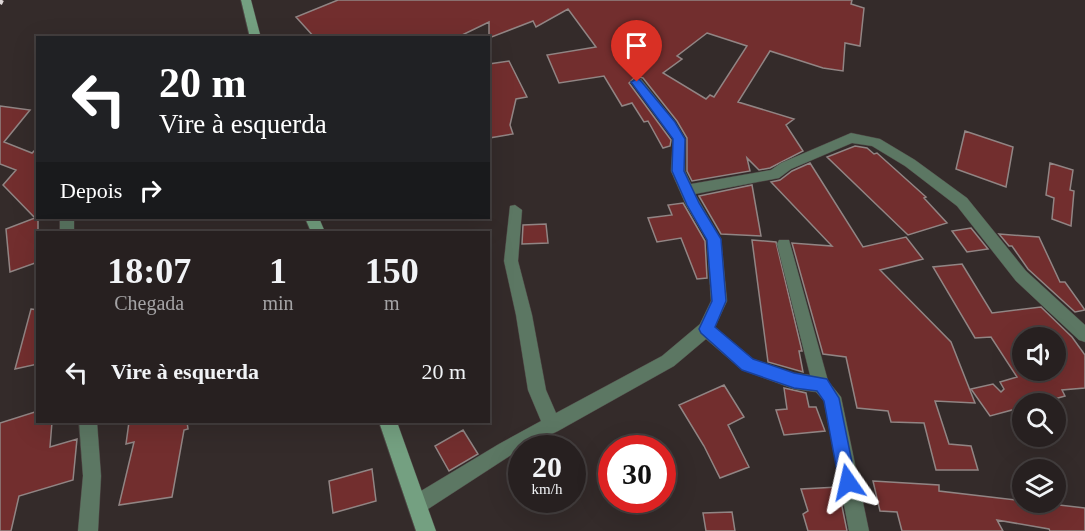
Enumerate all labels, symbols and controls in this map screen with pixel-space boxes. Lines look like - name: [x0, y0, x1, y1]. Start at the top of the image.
- pin: [611, 20, 662, 82]
- icon: arrive: [620, 29, 653, 62]
- icon: left: [60, 60, 138, 138]
- text: 20 m: [159, 60, 247, 106]
- text: Vire à esquerda: [159, 109, 327, 139]
- icon: right: [134, 174, 167, 207]
- text: Depois: [60, 178, 122, 203]
- text: 18:07: [107, 251, 191, 291]
- text: 1: [269, 251, 287, 291]
- text: 150: [365, 251, 419, 291]
- text: Chegada: [114, 292, 184, 314]
- text: min: [262, 292, 294, 314]
- text: m: [384, 292, 400, 314]
- map controls: [1012, 327, 1066, 513]
- button: sound: [1012, 327, 1066, 381]
- icon: left: [60, 356, 93, 389]
- text: Vire à esquerda: [111, 359, 259, 384]
- text: 20 m: [421, 359, 466, 384]
- button: search: [1012, 393, 1066, 447]
- speed limit sign: 30: [598, 435, 676, 513]
- text: 20: [532, 450, 562, 483]
- position arrow: [816, 450, 880, 514]
- button: layers: [1012, 459, 1066, 513]
- text: km/h: [532, 481, 562, 497]

